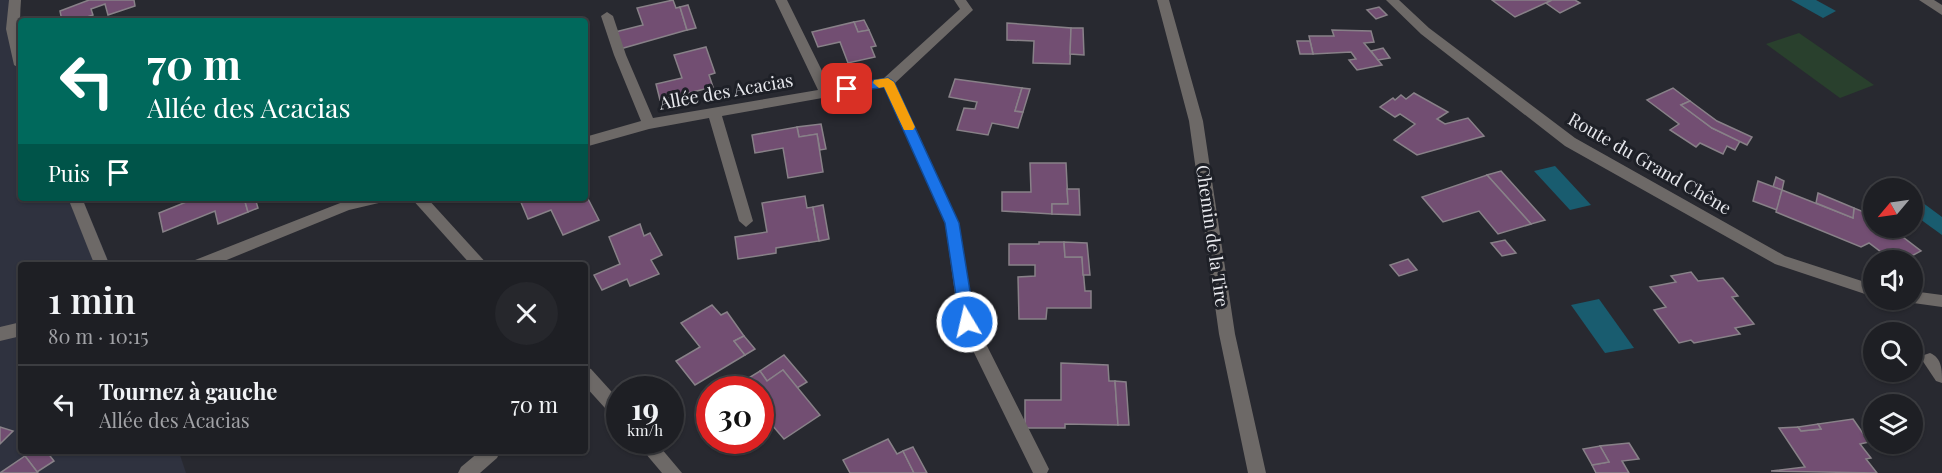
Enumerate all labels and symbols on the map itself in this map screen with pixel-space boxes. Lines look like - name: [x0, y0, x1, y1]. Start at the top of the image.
- pin: [821, 63, 872, 114]
- street label: Allée des Acacias: [656, 67, 795, 115]
- street label: Route du Grand Chêne: [1564, 106, 1736, 220]
- street label: Chemin de la Tire: [1191, 163, 1235, 309]
- north arrow: [1863, 178, 1923, 238]
- position arrow: [935, 290, 999, 354]
- speed limit sign: 30: [696, 376, 774, 454]

